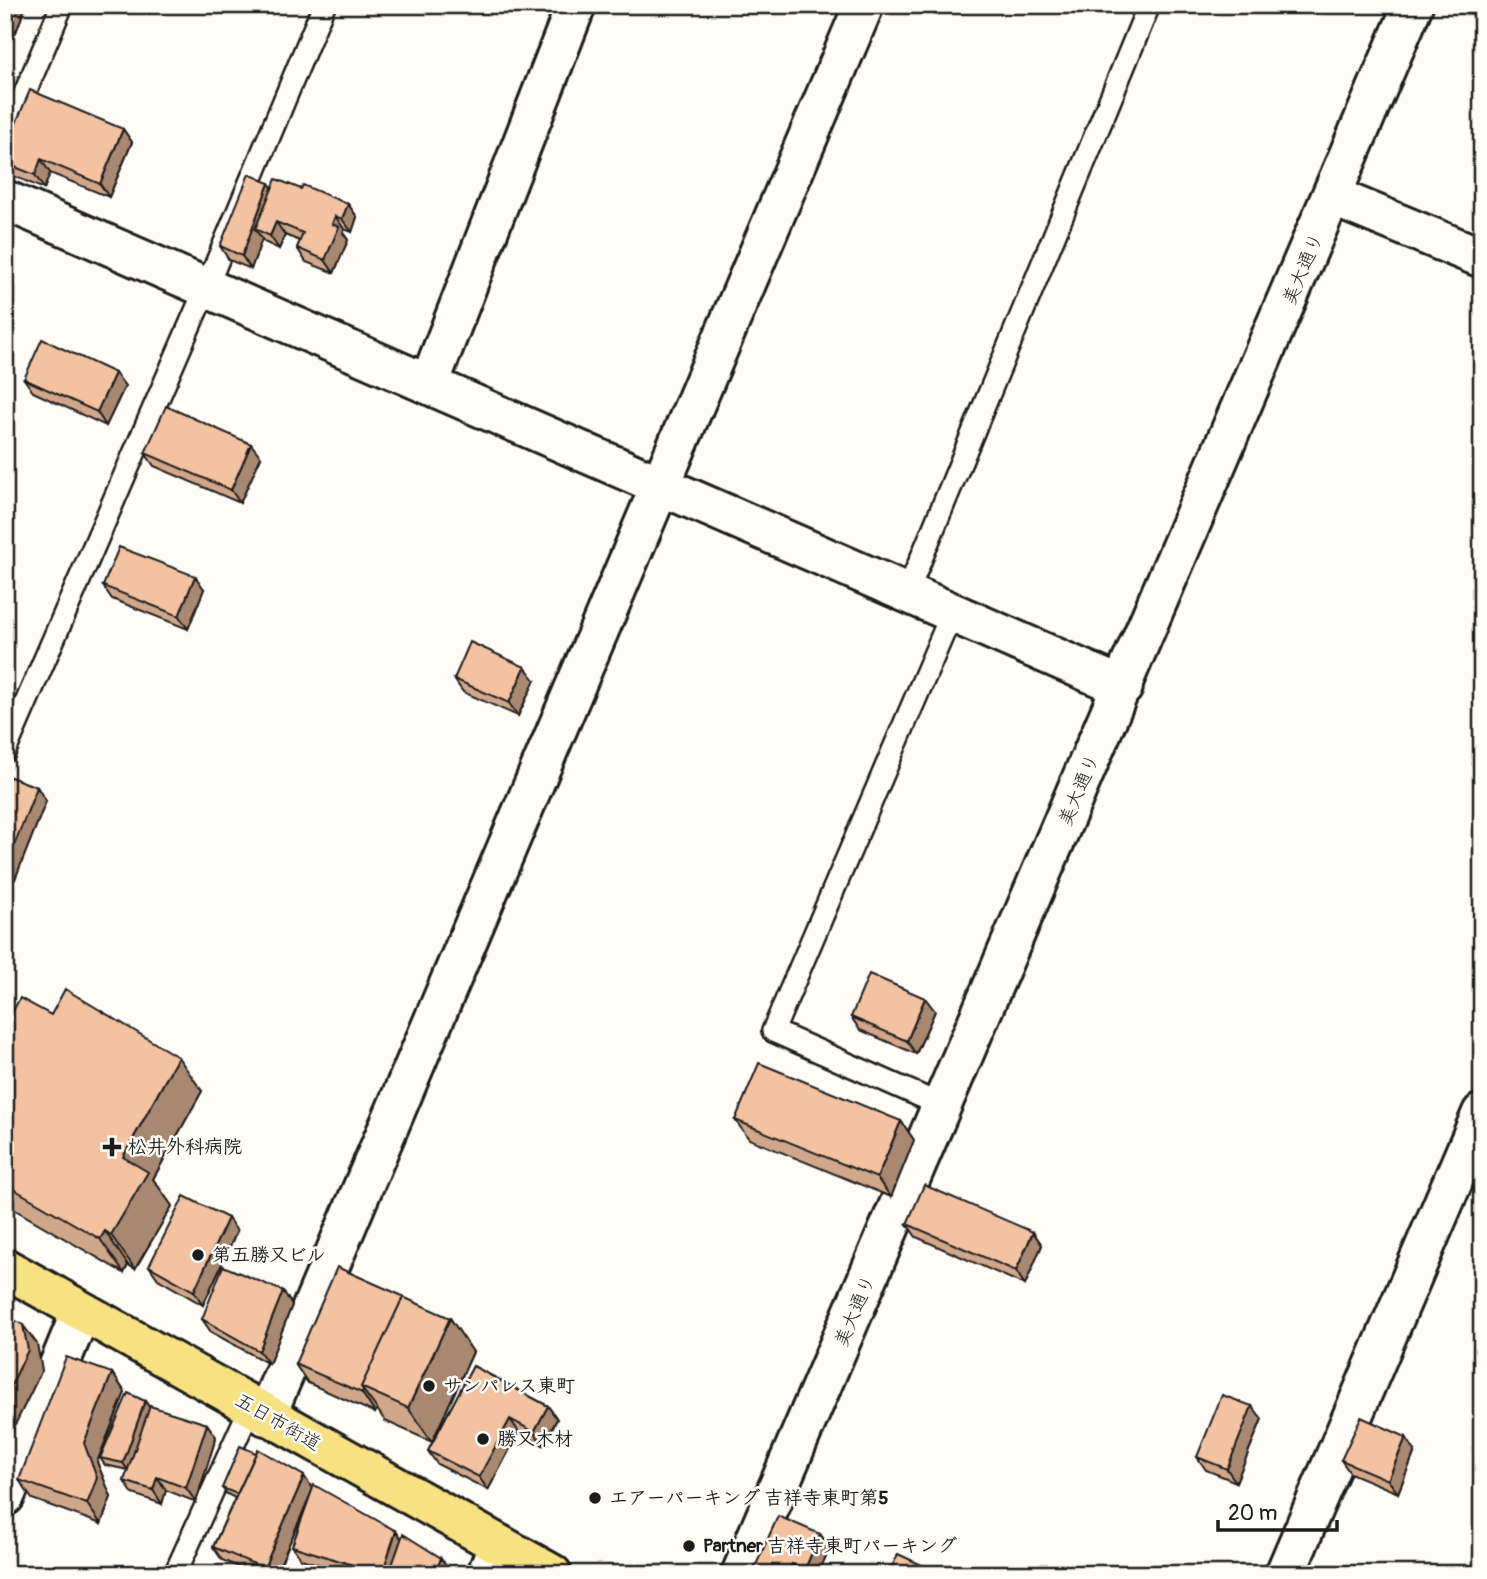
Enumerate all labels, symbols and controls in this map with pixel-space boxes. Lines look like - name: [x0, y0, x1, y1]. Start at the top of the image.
- street label: 美大通り: [1277, 229, 1329, 309]
- street label: 美大通り: [1053, 750, 1105, 830]
- place label: 松井外科病院: [128, 1135, 242, 1159]
- marker: 松井外科病院: [102, 1137, 122, 1157]
- place label: 第五勝又ビル: [212, 1243, 326, 1267]
- marker: 第五勝又ビル: [190, 1247, 206, 1263]
- street label: 美大通り: [829, 1271, 881, 1351]
- place label: サンパレス東町: [443, 1374, 575, 1398]
- marker: サンパレス東町: [421, 1378, 437, 1394]
- street label: 五日市街道: [231, 1388, 325, 1456]
- place label: 勝又木材: [497, 1427, 573, 1451]
- marker: 勝又木材: [475, 1431, 491, 1447]
- place label: エアーパーキング 吉祥寺東町第5: [609, 1486, 889, 1510]
- scale bar: [1218, 1488, 1336, 1532]
- marker: エアーパーキング 吉祥寺東町第5: [587, 1490, 603, 1506]
- text: 20 m: [1228, 1500, 1277, 1527]
- place label: Partner 吉祥寺東町パーキング: [703, 1534, 957, 1558]
- marker: Partner 吉祥寺東町パーキング: [681, 1538, 697, 1554]

